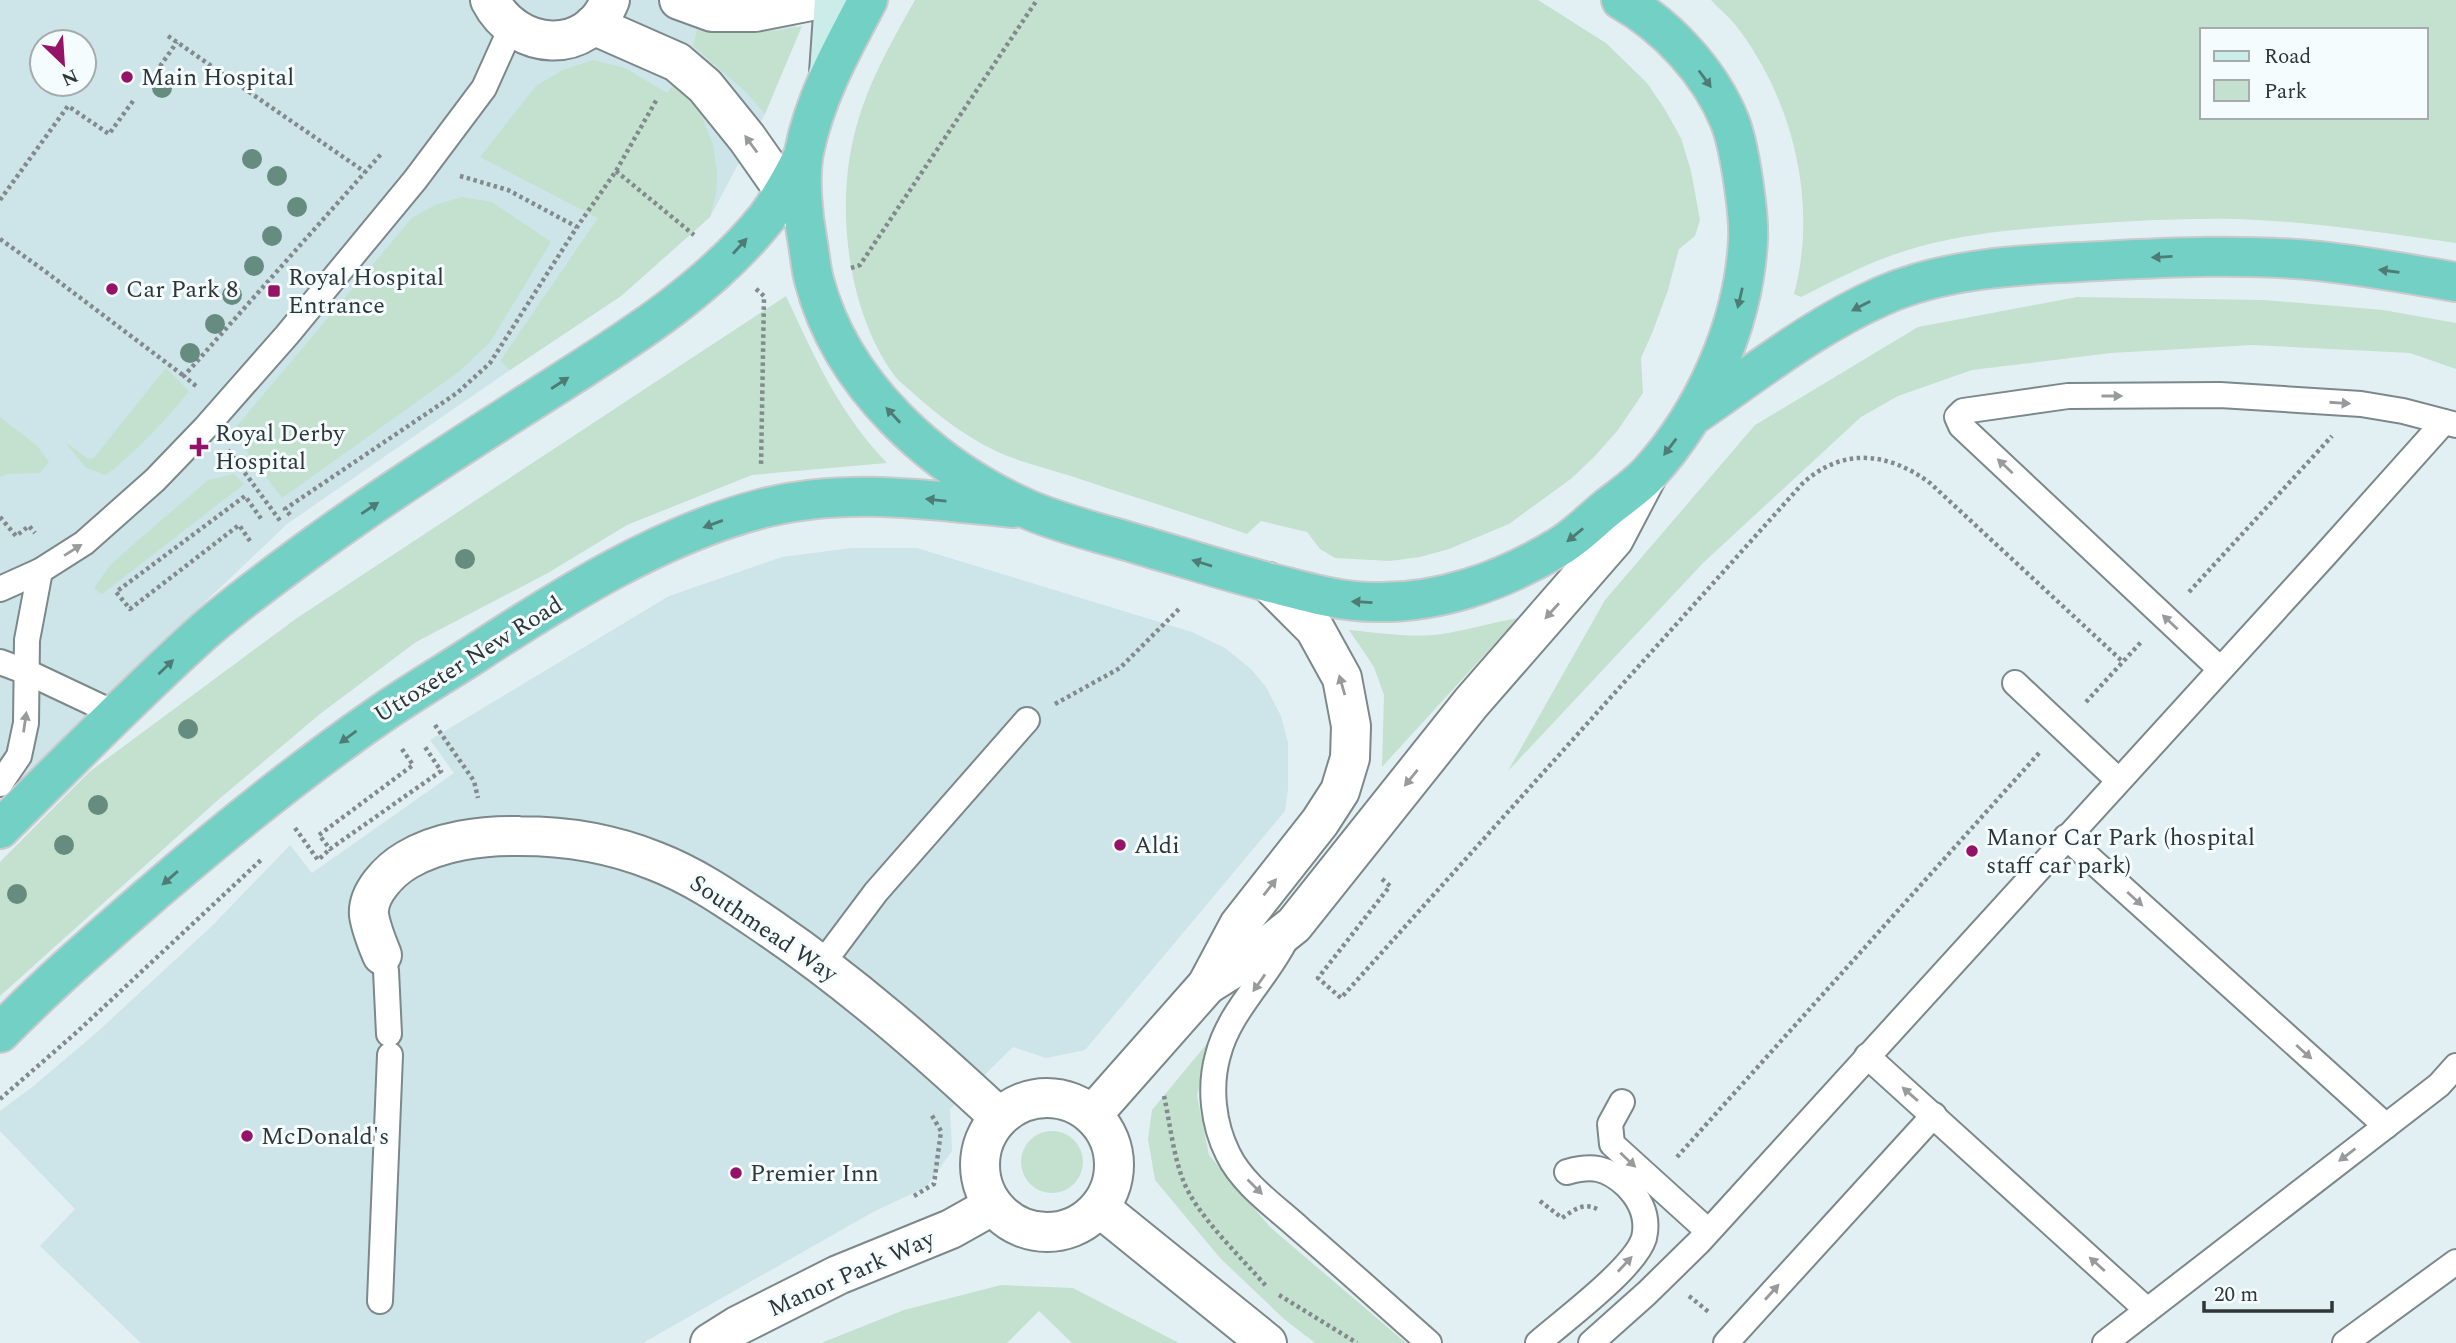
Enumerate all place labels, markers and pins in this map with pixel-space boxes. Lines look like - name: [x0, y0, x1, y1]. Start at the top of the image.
- place label: Main Hospital: [141, 60, 294, 96]
- marker: Main Hospital: [119, 69, 135, 85]
- place label: Royal Hospital Entrance: [288, 260, 444, 324]
- place label: Car Park 8: [126, 272, 238, 308]
- marker: Car Park 8: [104, 281, 120, 297]
- marker: Royal Hospital Entrance: [266, 283, 282, 299]
- place label: Royal Derby Hospital: [215, 416, 346, 480]
- marker: Royal Derby Hospital: [189, 437, 209, 457]
- place label: Manor Car Park (hospital staff car park): [1986, 820, 2255, 884]
- place label: Aldi: [1134, 828, 1180, 864]
- marker: Aldi: [1112, 837, 1128, 853]
- marker: Manor Car Park (hospital staff car park): [1964, 843, 1980, 859]
- place label: McDonald's: [261, 1119, 389, 1155]
- marker: McDonald's: [239, 1128, 255, 1144]
- place label: Premier Inn: [750, 1156, 879, 1192]
- marker: Premier Inn: [728, 1165, 744, 1181]

